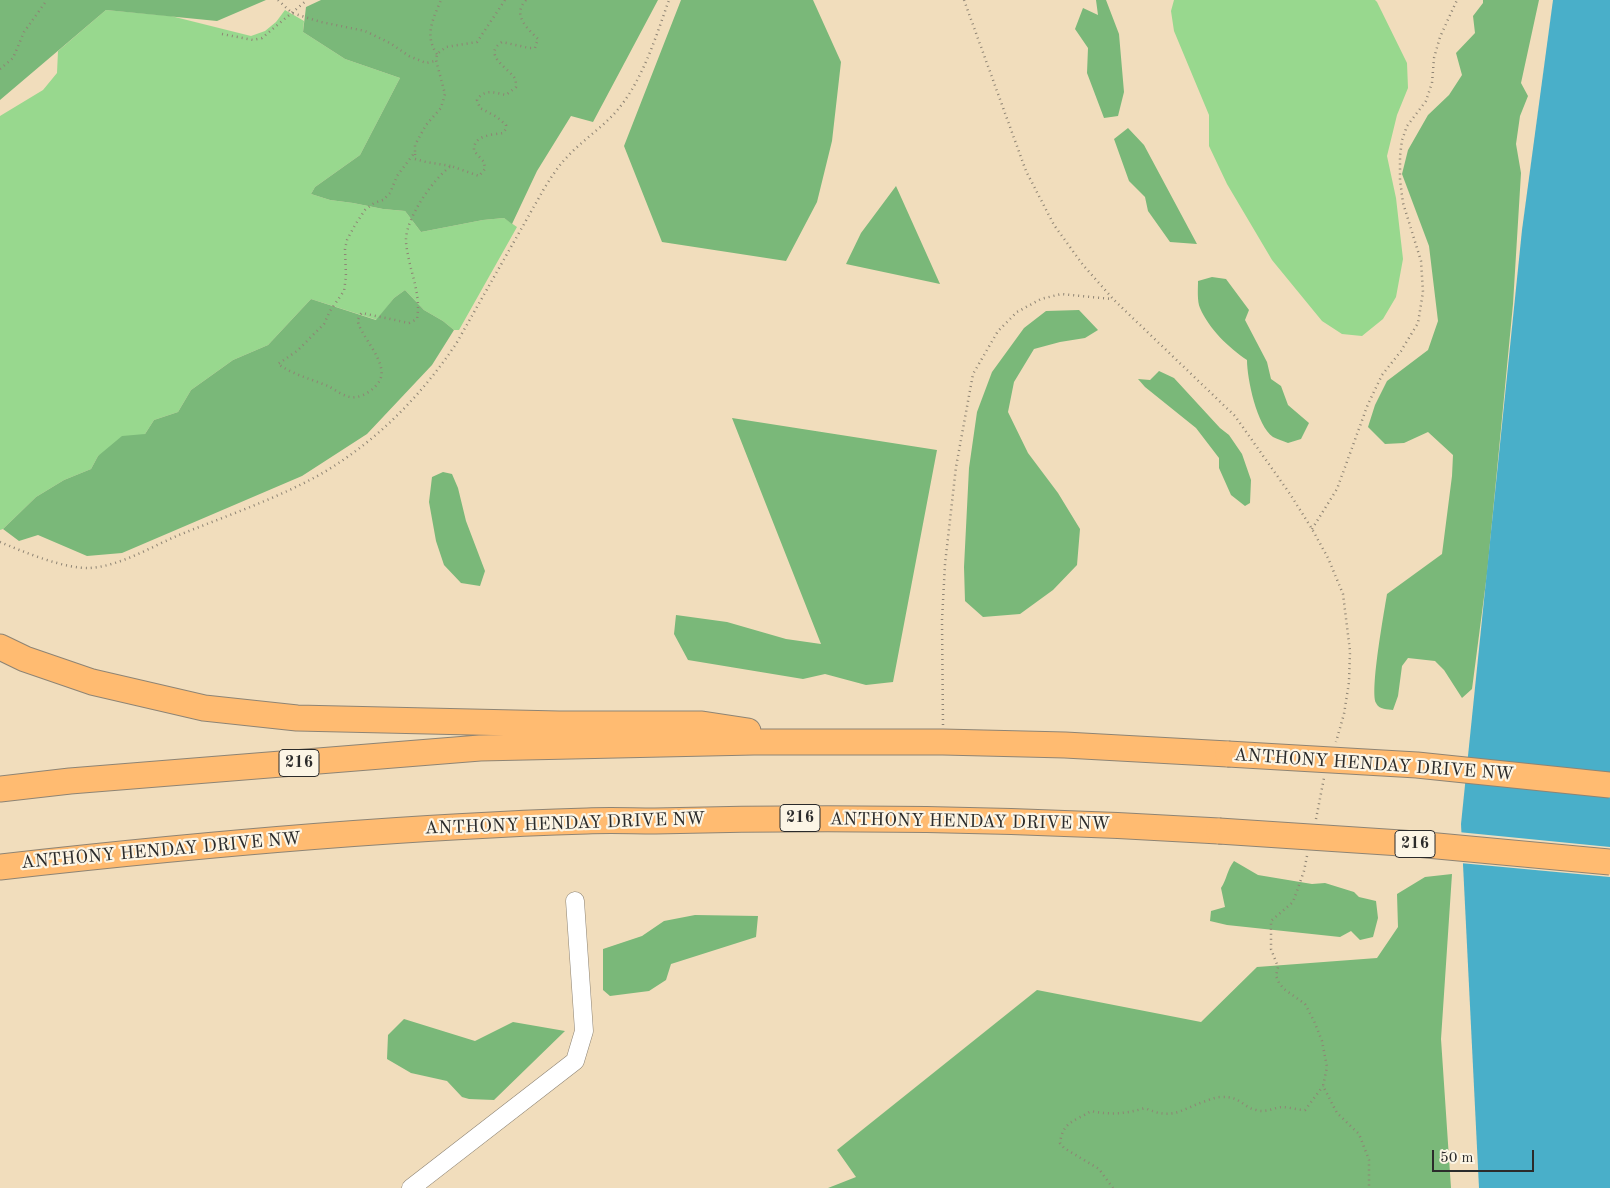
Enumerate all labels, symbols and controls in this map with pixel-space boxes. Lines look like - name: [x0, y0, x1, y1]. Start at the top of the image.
- street label: ANTHONY HENDAY DRIVE NW: [1233, 744, 1515, 786]
- road number: 216: [279, 750, 319, 776]
- road number: 216: [780, 804, 820, 831]
- street label: ANTHONY HENDAY DRIVE NW: [424, 808, 706, 840]
- street label: ANTHONY HENDAY DRIVE NW: [829, 809, 1111, 835]
- street label: ANTHONY HENDAY DRIVE NW: [20, 828, 302, 874]
- road number: 216: [1395, 831, 1435, 858]
- scale bar: [1435, 1140, 1538, 1172]
- text: 50 m: [1440, 1151, 1474, 1166]

